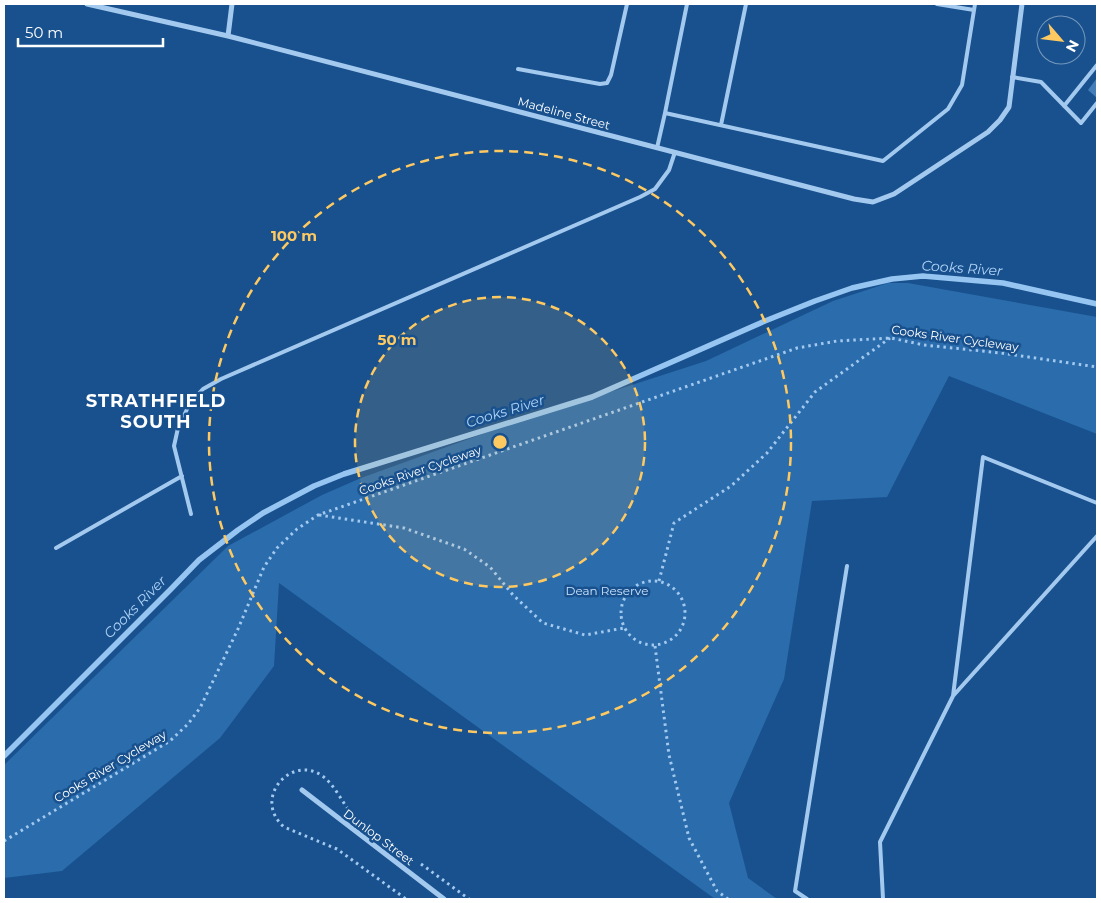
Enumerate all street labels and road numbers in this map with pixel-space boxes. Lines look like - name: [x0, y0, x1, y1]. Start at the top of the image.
- street label: Madeline Street: [516, 93, 612, 133]
- street label: Cooks River Cycleway: [890, 322, 1020, 354]
- street label: Cooks River Cycleway: [357, 442, 484, 498]
- street label: Cooks River Cycleway: [51, 726, 169, 805]
- street label: Dunlop Street: [341, 806, 417, 868]

